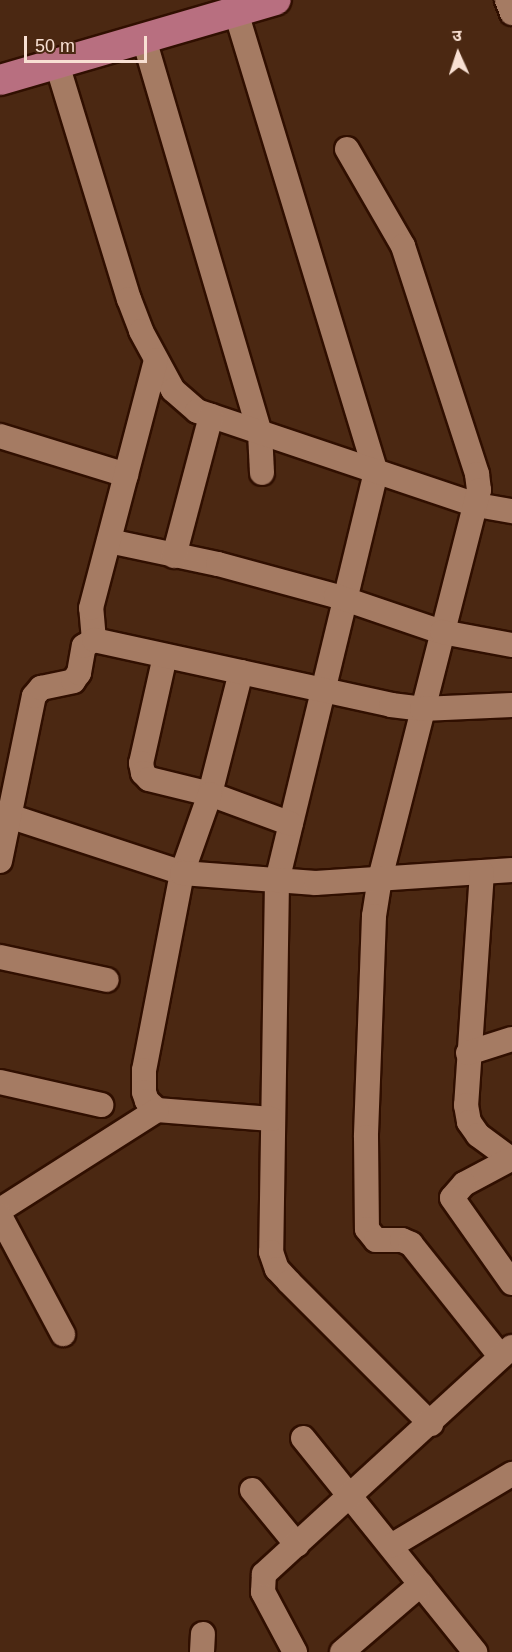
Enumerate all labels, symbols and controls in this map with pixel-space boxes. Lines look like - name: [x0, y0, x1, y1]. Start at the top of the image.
- scale bar: [27, 24, 150, 62]
- north arrow: [428, 24, 488, 84]
- text: उ: [452, 27, 462, 44]
- text: 50 m: [35, 36, 75, 56]

